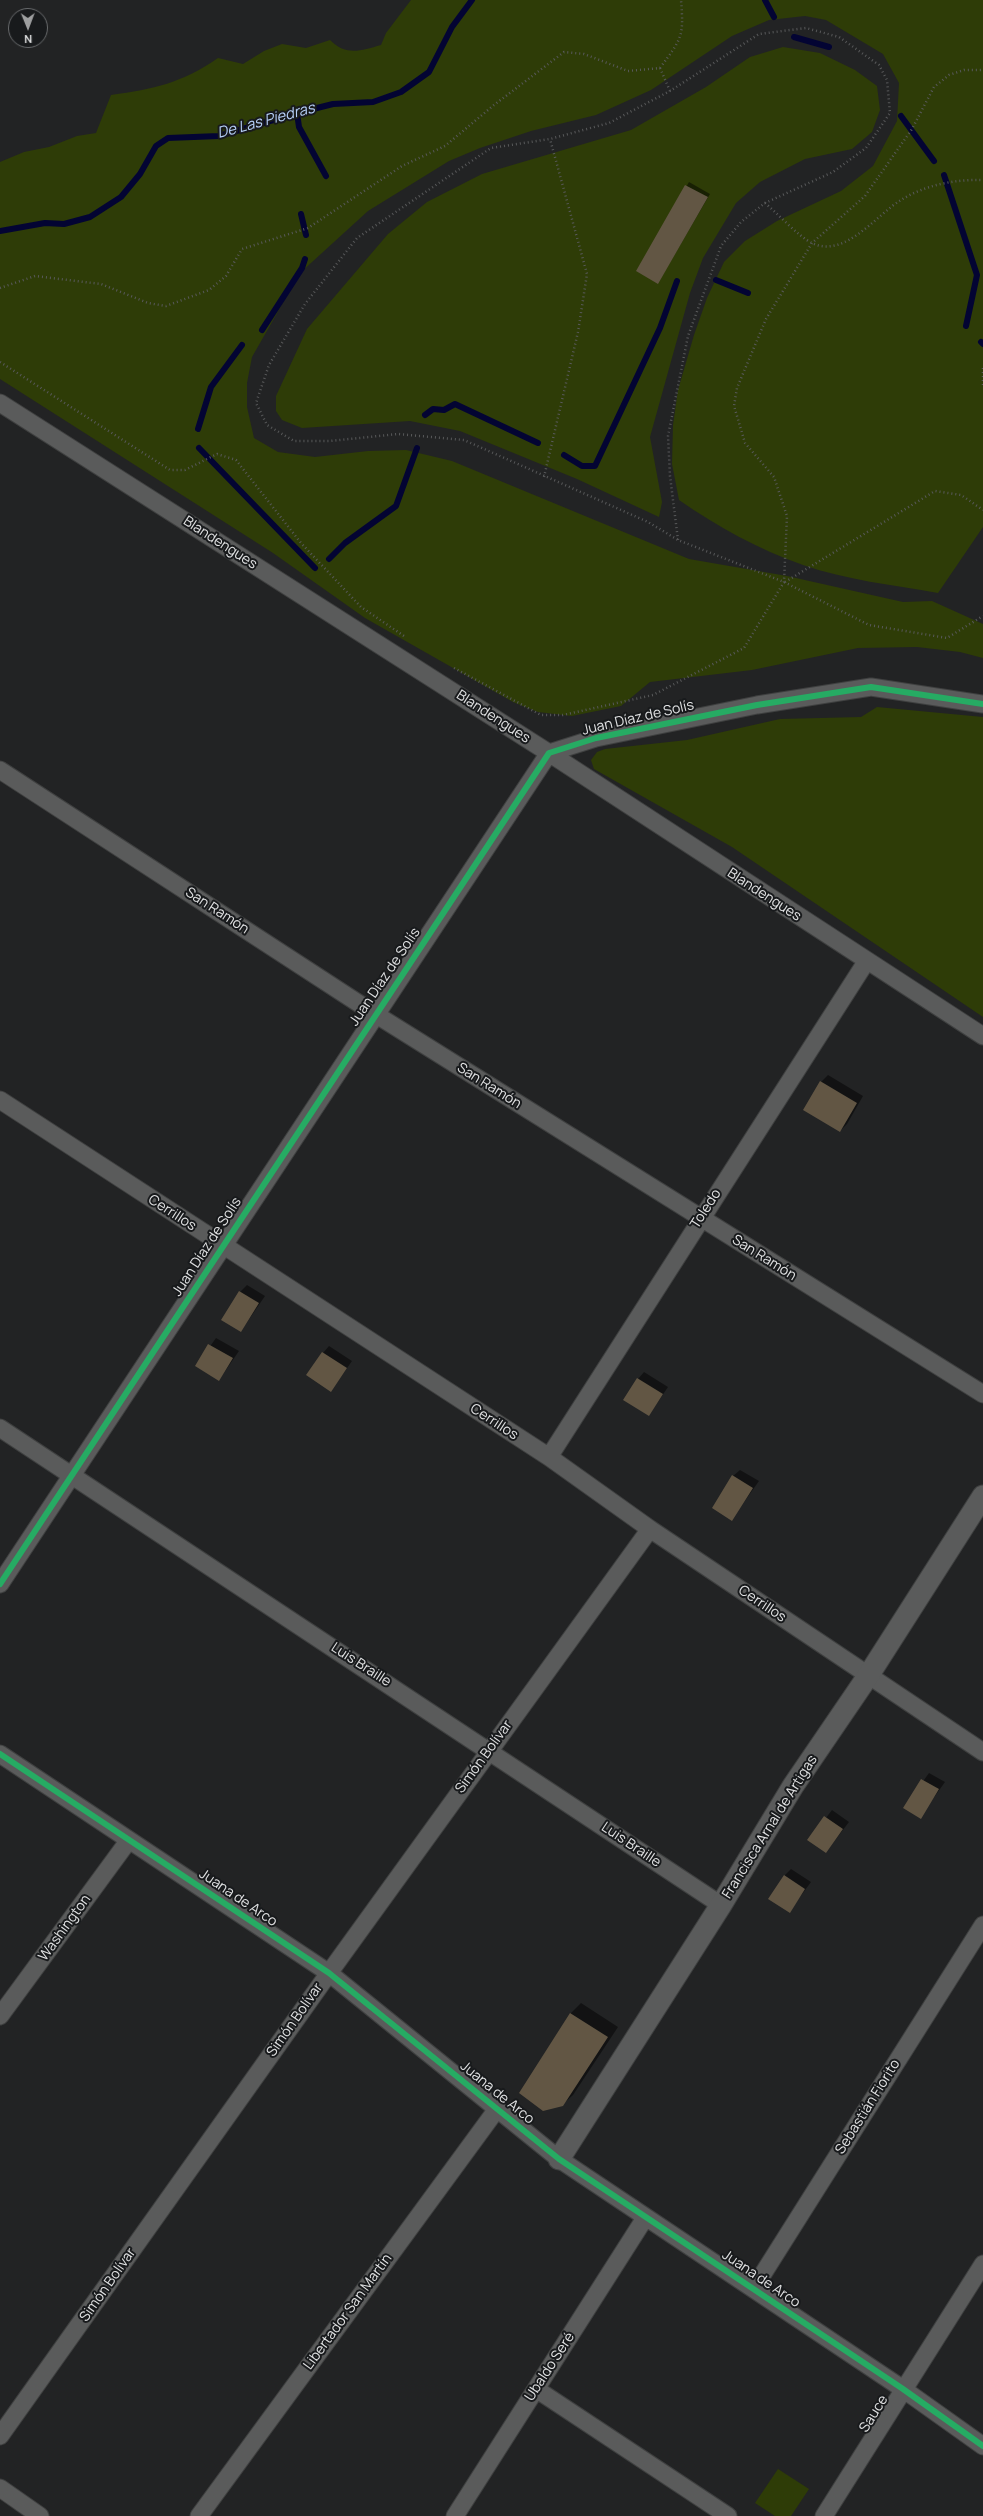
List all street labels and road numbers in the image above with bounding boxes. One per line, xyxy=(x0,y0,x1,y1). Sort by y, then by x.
street label: Blandengues xyxy=(180,513,260,573)
street label: Blandengues xyxy=(453,687,533,747)
street label: Juan Díaz de Solís xyxy=(580,697,696,739)
street label: Blandengues xyxy=(724,865,804,925)
street label: San Ramón xyxy=(182,884,252,938)
street label: Juan Díaz de Solís xyxy=(346,925,424,1029)
street label: San Ramón xyxy=(454,1060,524,1112)
street label: Toledo xyxy=(687,1186,725,1232)
street label: Cerrillos xyxy=(145,1191,199,1235)
street label: Juan Díaz de Solís xyxy=(169,1194,245,1300)
street label: San Ramón xyxy=(729,1232,799,1284)
street label: Cerrillos xyxy=(467,1400,521,1444)
street label: Cerrillos xyxy=(735,1582,789,1626)
street label: Luis Braille xyxy=(328,1639,394,1691)
street label: Simón Bolívar xyxy=(452,1717,516,1797)
street label: Francisca Arnal de Artigas xyxy=(719,1752,821,1902)
street label: Luis Braille xyxy=(598,1819,664,1871)
street label: Juana de Arco xyxy=(196,1866,280,1930)
street label: Washington xyxy=(35,1892,95,1964)
street label: Simón Bolívar xyxy=(263,1980,327,2060)
street label: Sebastián Fiorito xyxy=(832,2057,904,2157)
street label: Juana de Arco xyxy=(457,2058,537,2128)
street label: Simón Bolívar xyxy=(76,2245,140,2325)
street label: Juana de Arco xyxy=(719,2247,803,2311)
street label: Libertador San Martín xyxy=(300,2251,396,2373)
street label: Ubaldo Seré xyxy=(522,2329,578,2405)
street label: Sauce xyxy=(856,2392,892,2436)

